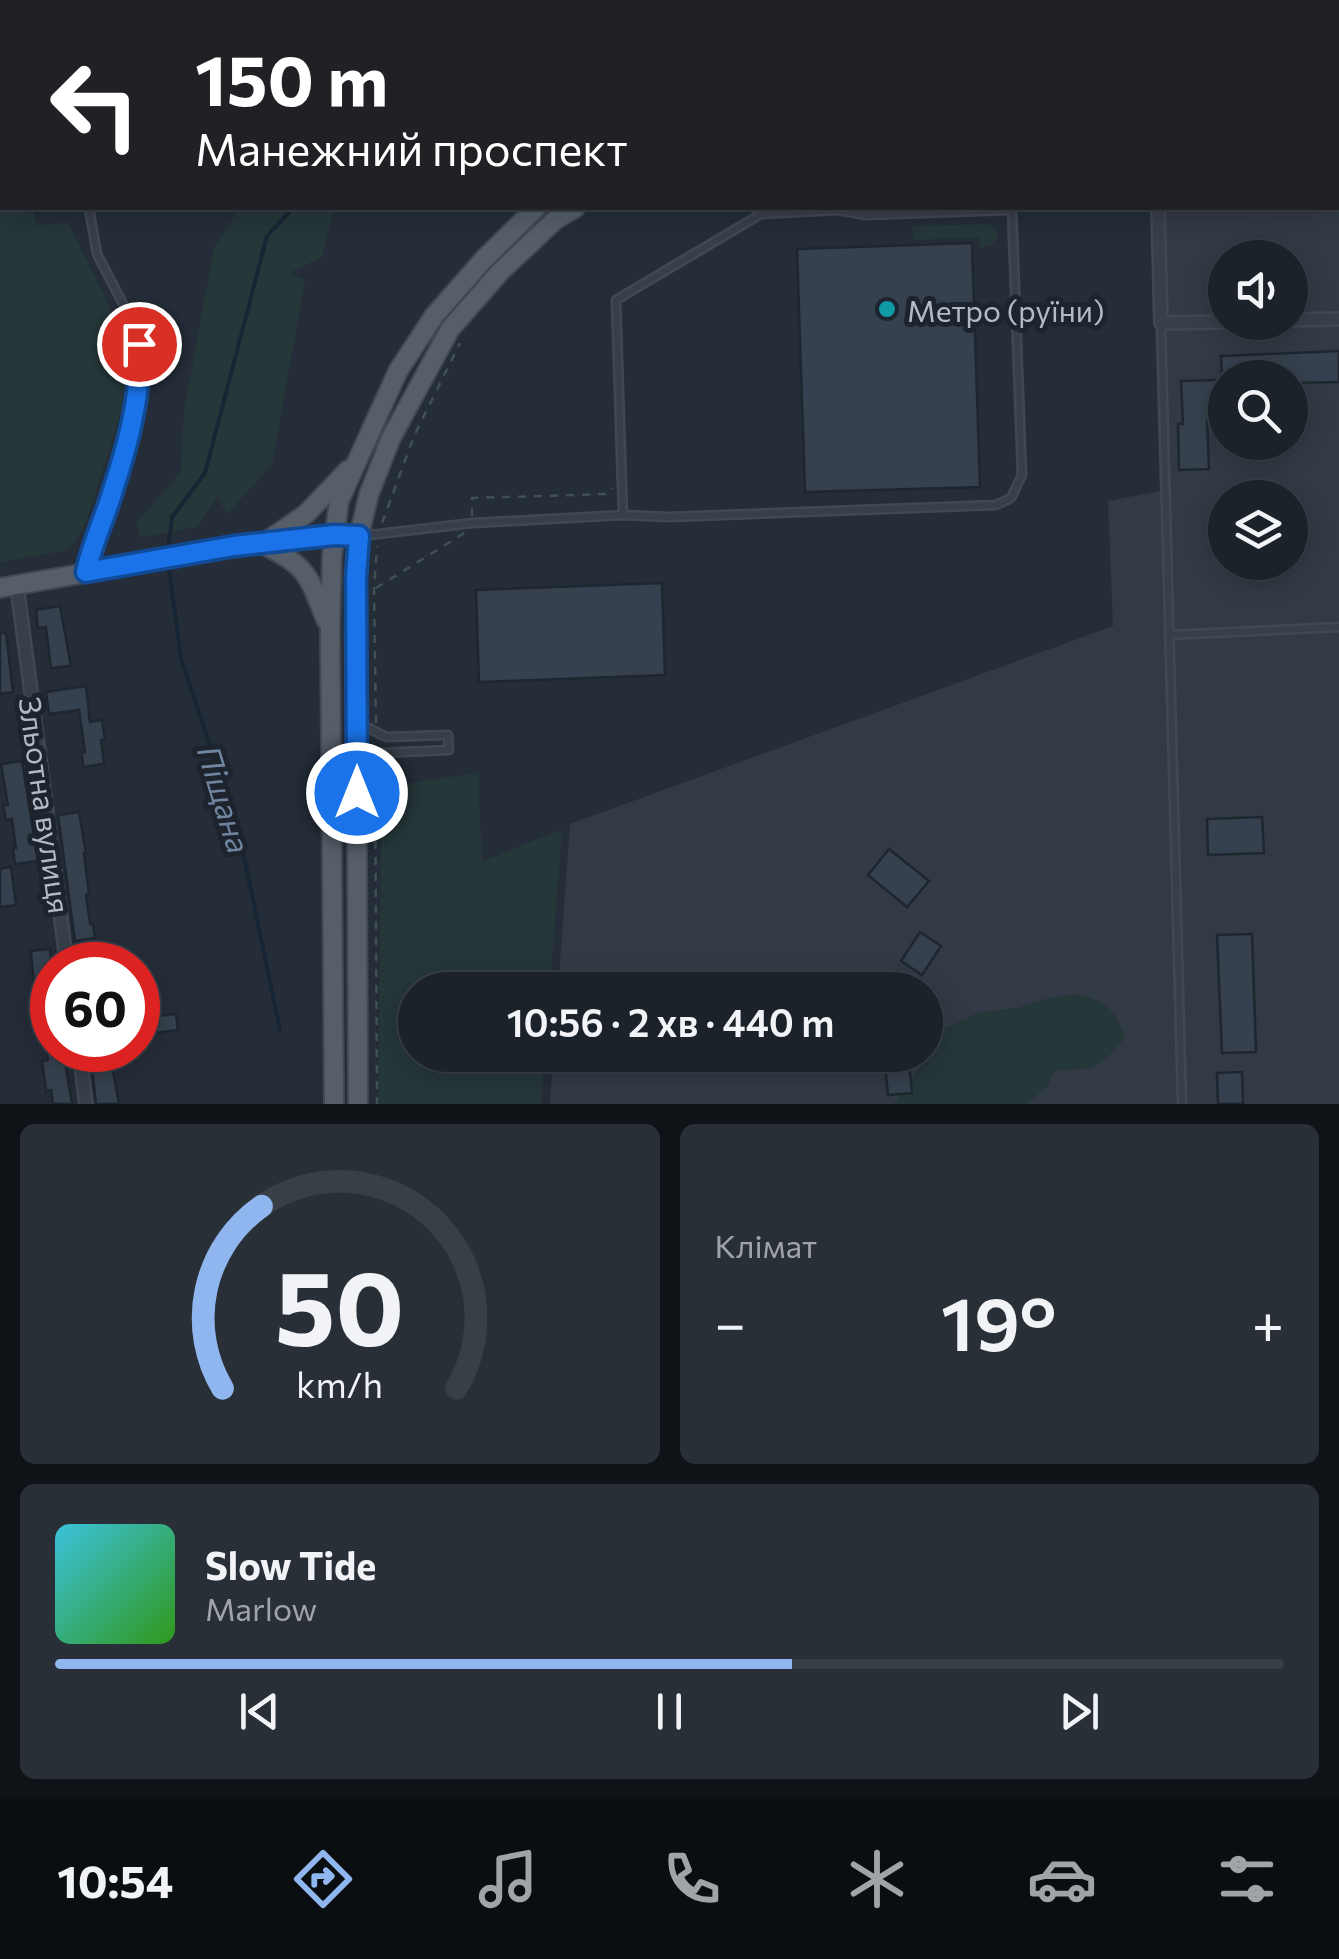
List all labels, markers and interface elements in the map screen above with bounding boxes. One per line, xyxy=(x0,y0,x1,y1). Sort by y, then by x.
text: 150 m xyxy=(195,35,388,120)
icon: left xyxy=(30,40,160,170)
text: Манежний проспект xyxy=(195,120,628,175)
map controls xyxy=(1208,240,1308,580)
button: sound xyxy=(1208,240,1308,340)
place label: Метро (руїни) xyxy=(907,291,1105,328)
marker: Метро (руїни) xyxy=(876,298,898,320)
pin xyxy=(97,302,182,387)
icon: arrive xyxy=(112,317,167,372)
button: search xyxy=(1208,360,1308,460)
button: layers xyxy=(1208,480,1308,580)
street label: Зльотна вулиця xyxy=(12,694,80,916)
water label: Піщана xyxy=(190,740,260,858)
position arrow xyxy=(305,741,409,845)
speed limit sign: 60 xyxy=(30,942,160,1072)
text: 10:56 · 2 хв · 440 m xyxy=(507,998,834,1045)
text: Клімат xyxy=(715,1225,817,1265)
text: 50 xyxy=(275,1240,405,1367)
text: 19° xyxy=(941,1275,1057,1366)
text: − xyxy=(715,1288,746,1355)
text: + xyxy=(1252,1288,1284,1355)
text: km/h xyxy=(296,1362,383,1405)
text: Slow Tide xyxy=(205,1541,376,1588)
text: Marlow xyxy=(205,1588,317,1628)
icon: previous xyxy=(232,1684,287,1739)
icon: pause xyxy=(642,1684,697,1739)
icon: next xyxy=(1052,1684,1107,1739)
icon: directions xyxy=(288,1844,358,1914)
icon: music xyxy=(473,1844,543,1914)
icon: phone xyxy=(657,1844,727,1914)
icon: climate xyxy=(842,1844,912,1914)
icon: car xyxy=(1027,1844,1097,1914)
icon: filters xyxy=(1212,1844,1282,1914)
text: 10:54 xyxy=(57,1852,173,1907)

